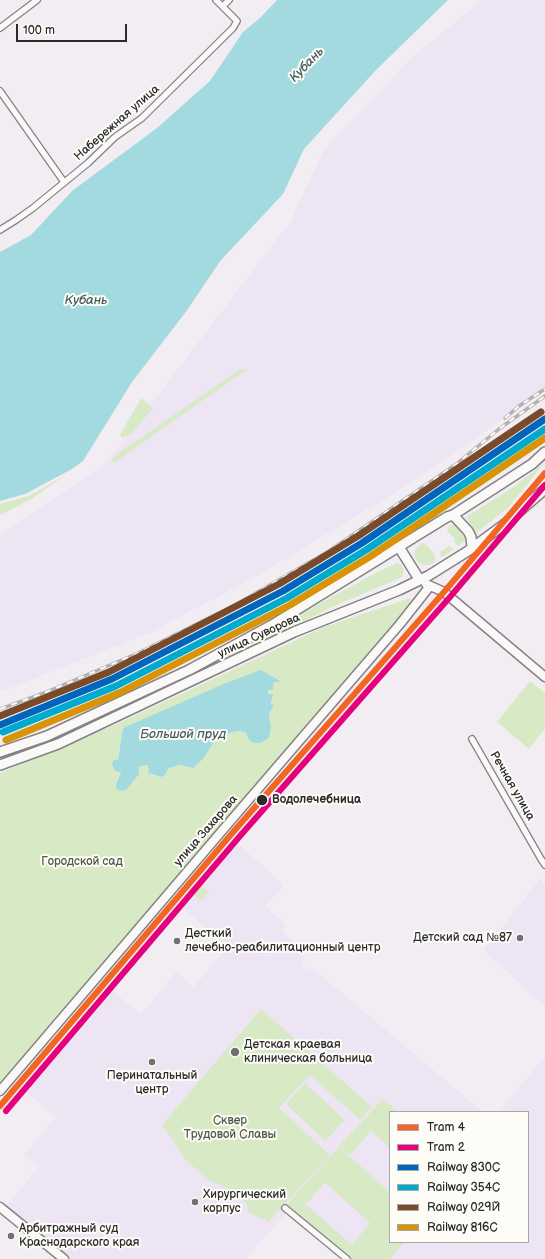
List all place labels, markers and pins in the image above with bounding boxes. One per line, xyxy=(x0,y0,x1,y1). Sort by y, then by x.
marker: Водолечебница xyxy=(255,793,269,807)
place label: Водолечебница xyxy=(272,793,361,807)
place label: Десткий лечебно-реабилитационный центр xyxy=(185,927,380,955)
place label: Детский сад №87 xyxy=(413,931,512,945)
marker: Детский сад №87 xyxy=(515,933,525,943)
marker: Десткий лечебно-реабилитационный центр xyxy=(172,936,182,946)
place label: Детская краевая клиническая больница xyxy=(244,1038,372,1066)
marker: Детская краевая клиническая больница xyxy=(229,1046,241,1058)
marker: Перинатальный центр xyxy=(147,1057,157,1067)
place label: Перинатальный центр xyxy=(107,1069,197,1097)
place label: Хирургический корпус xyxy=(203,1188,286,1216)
marker: Хирургический корпус xyxy=(190,1197,200,1207)
place label: Арбитражный суд Краснодарского края xyxy=(19,1222,140,1250)
marker: Арбитражный суд Краснодарского края xyxy=(6,1231,16,1241)

